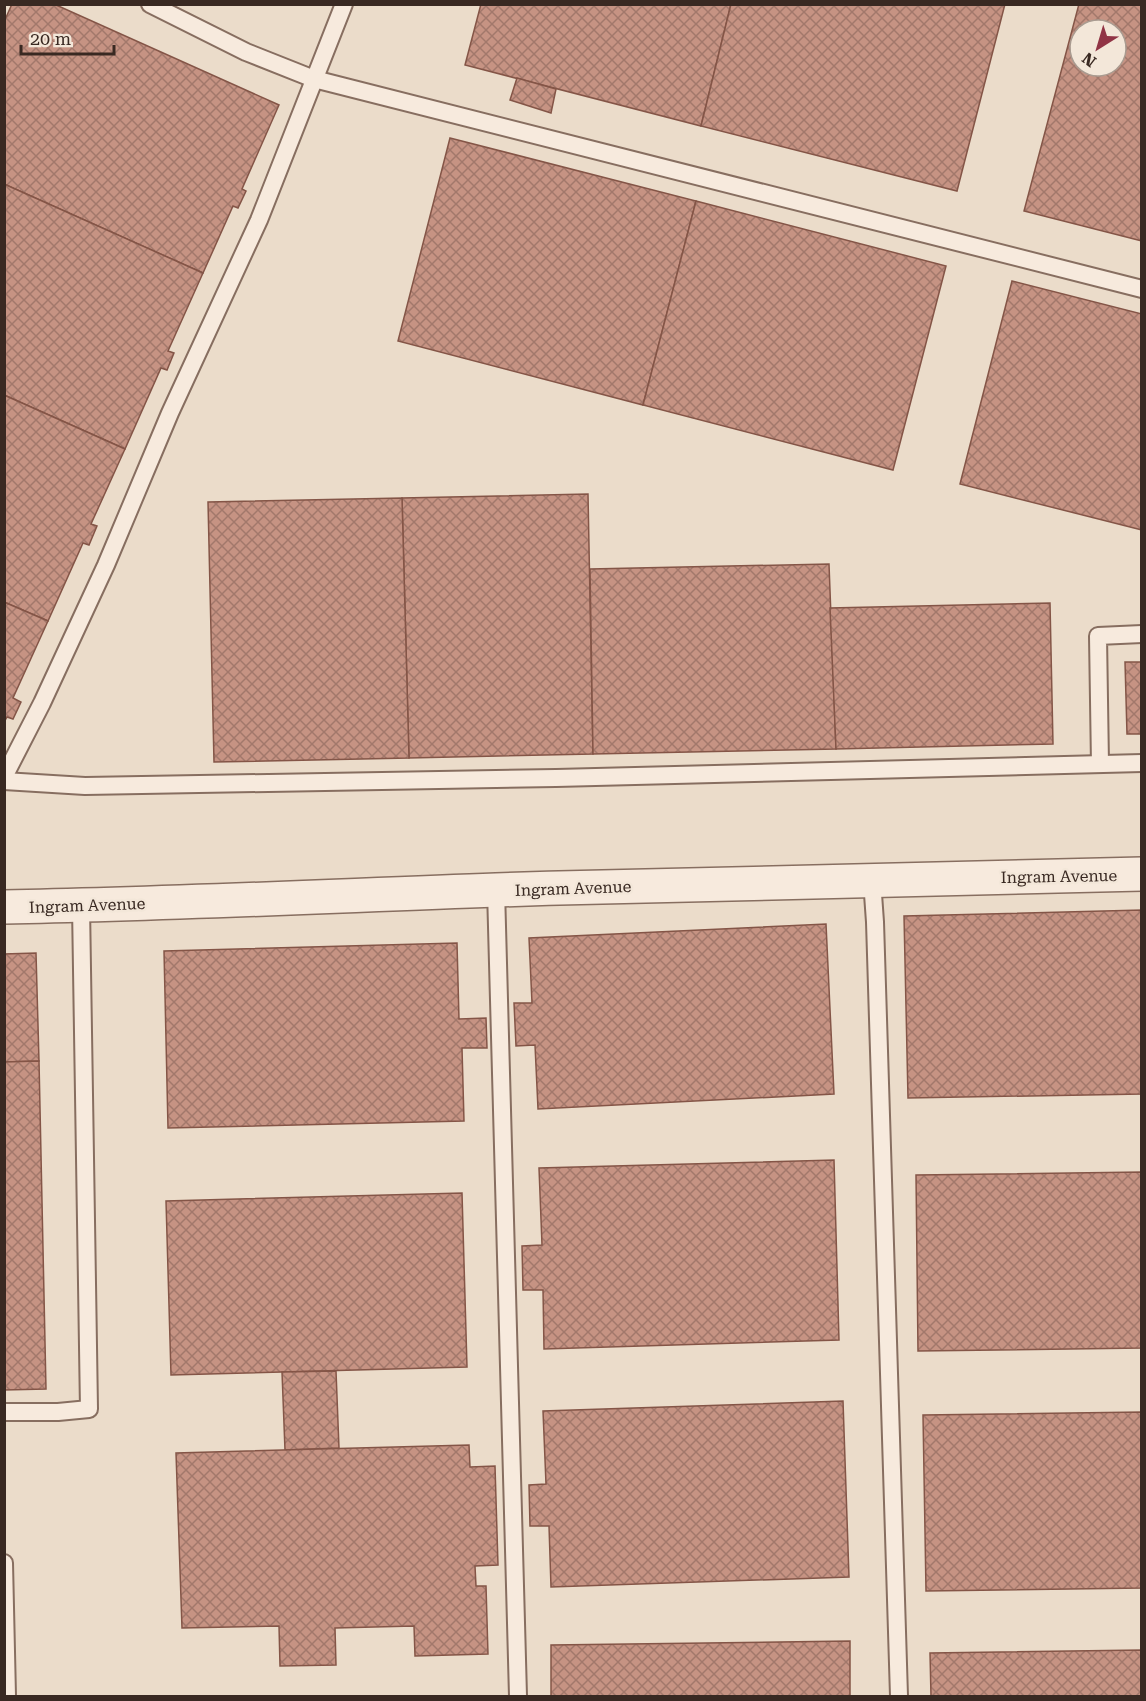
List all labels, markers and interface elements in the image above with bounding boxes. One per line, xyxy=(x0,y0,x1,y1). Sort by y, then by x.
scale bar xyxy=(21,18,114,56)
north arrow xyxy=(1068,18,1128,78)
text: 20 m xyxy=(30,28,71,49)
text: N xyxy=(1079,48,1100,71)
street label: Ingram Avenue xyxy=(1001,866,1118,887)
street label: Ingram Avenue xyxy=(514,877,632,900)
street label: Ingram Avenue xyxy=(28,894,146,917)

